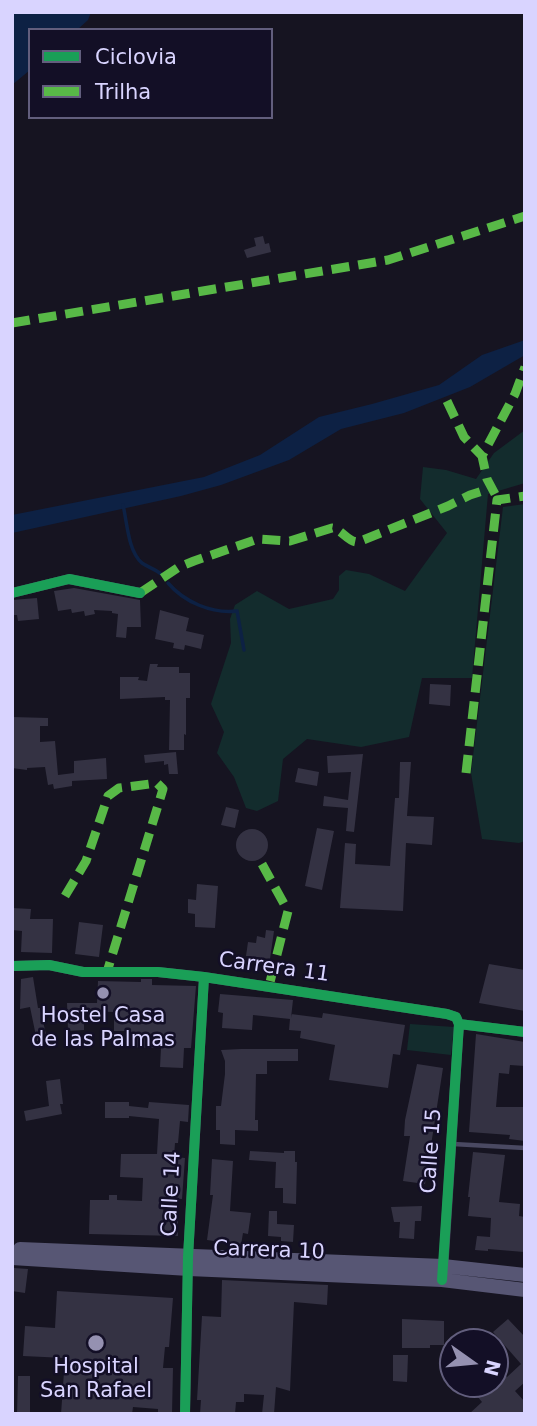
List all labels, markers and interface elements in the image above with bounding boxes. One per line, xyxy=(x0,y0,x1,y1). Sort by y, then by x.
legend xyxy=(28,28,273,119)
text: Ciclovia xyxy=(95,45,177,69)
text: Trilha xyxy=(95,80,151,104)
street label: Carrera 11 xyxy=(217,948,331,988)
marker: Hostel Casa de las Palmas xyxy=(95,985,111,1001)
place label: Hostel Casa de las Palmas xyxy=(31,1004,175,1054)
street label: Calle 15 xyxy=(416,1107,448,1195)
street label: Calle 14 xyxy=(157,1151,187,1237)
street label: Carrera 10 xyxy=(213,1236,325,1266)
north arrow xyxy=(439,1328,509,1398)
marker: Hospital San Rafael xyxy=(86,1333,106,1353)
place label: Hospital San Rafael xyxy=(40,1355,152,1405)
text: N xyxy=(480,1357,505,1378)

